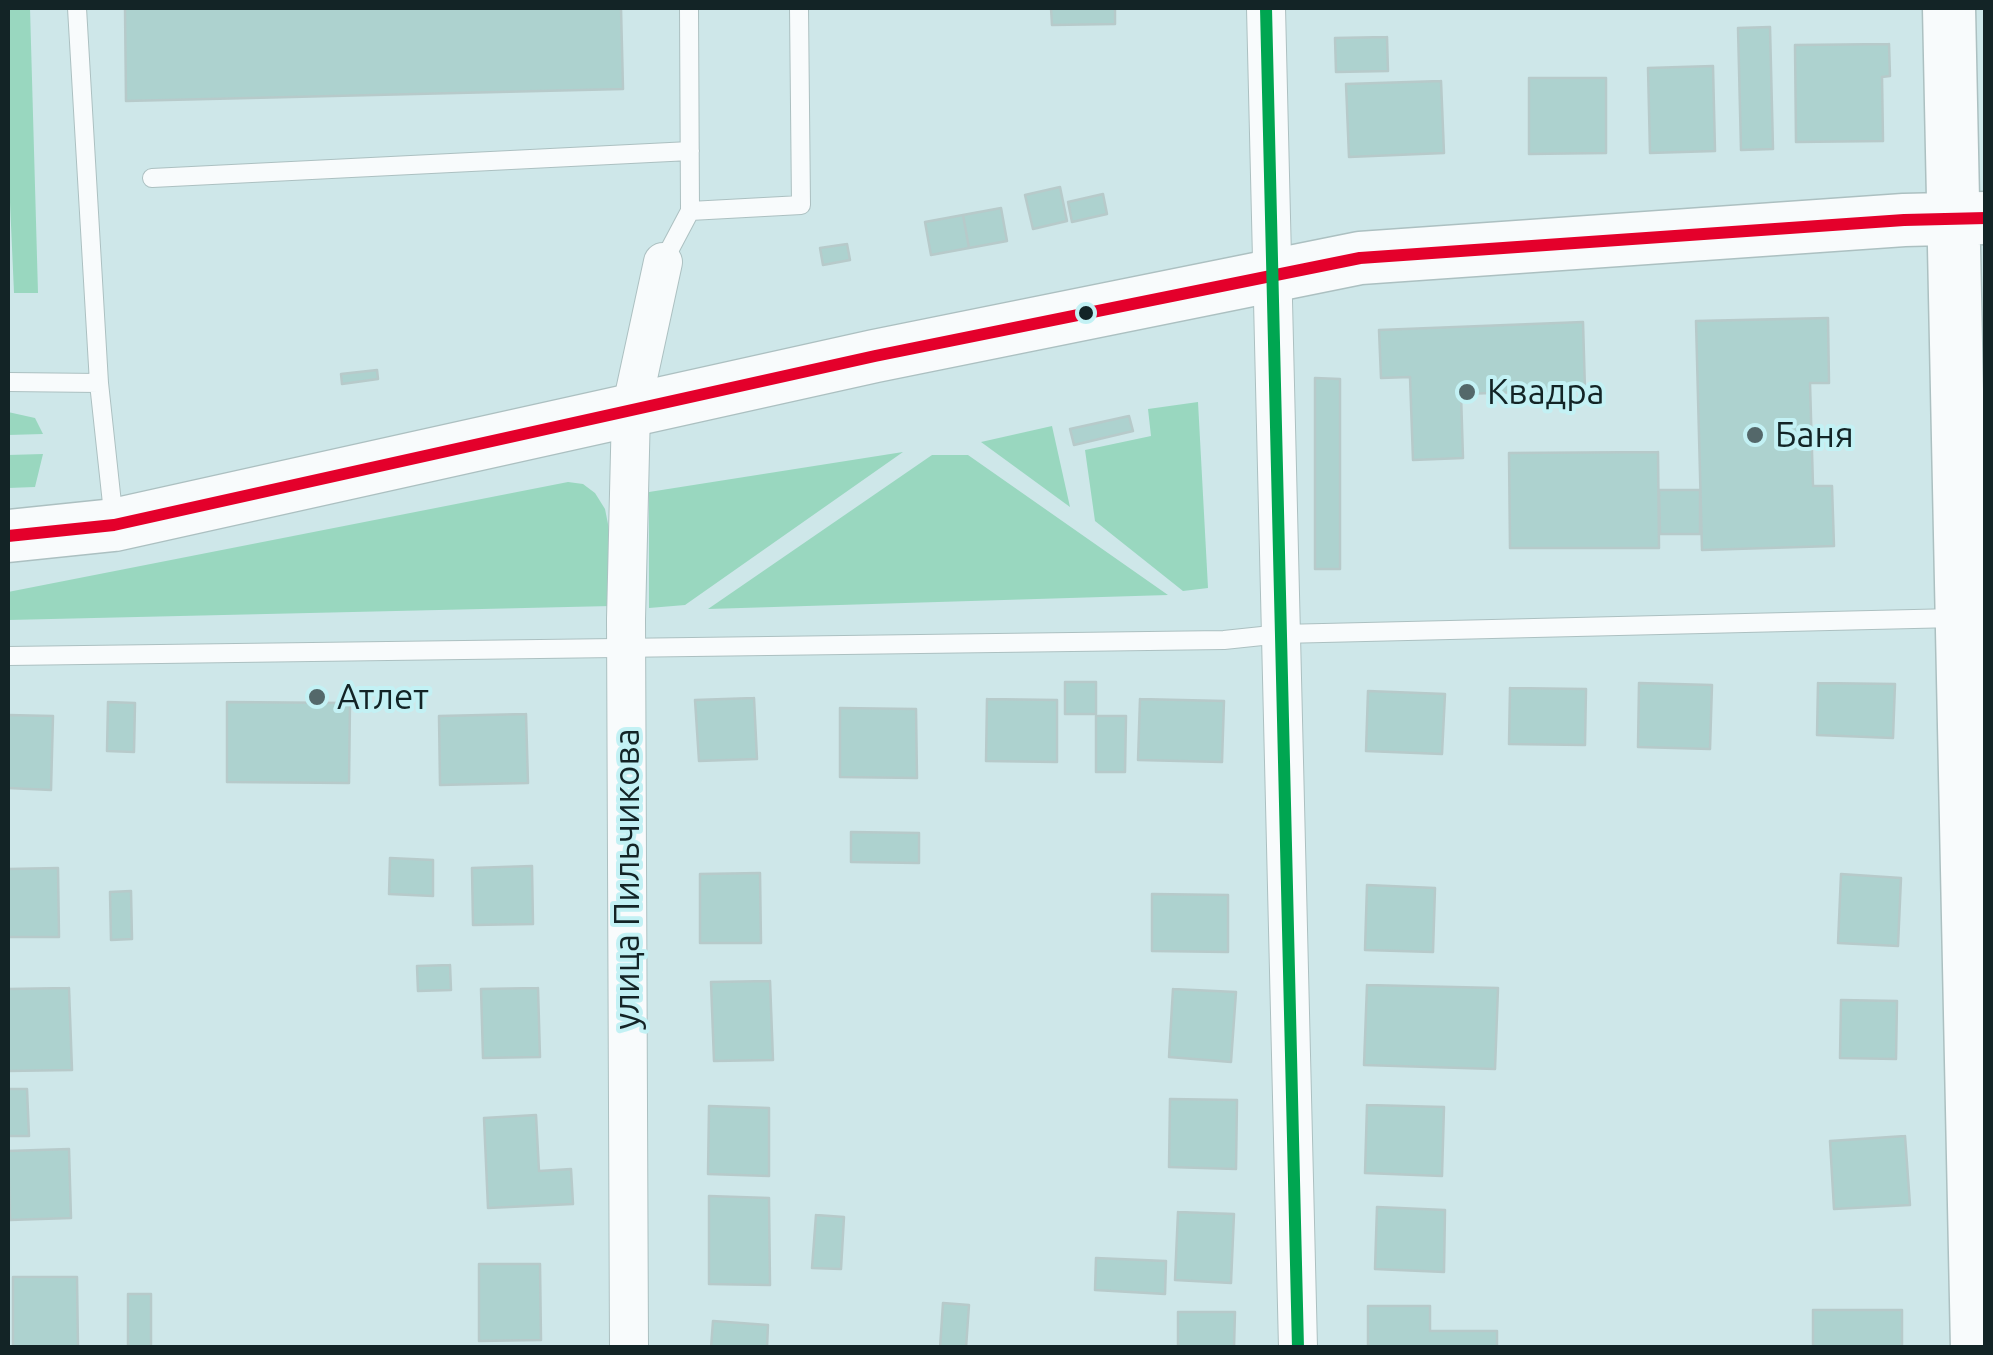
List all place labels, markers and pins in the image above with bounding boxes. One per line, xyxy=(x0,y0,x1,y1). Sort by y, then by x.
unlabelled marker xyxy=(1076,303,1096,323)
place label: Квадра xyxy=(1487,371,1605,413)
marker: Квадра xyxy=(1456,381,1478,403)
place label: Баня xyxy=(1775,414,1854,456)
marker: Баня xyxy=(1744,424,1766,446)
place label: Атлет xyxy=(337,676,429,718)
marker: Атлет xyxy=(306,686,328,708)

